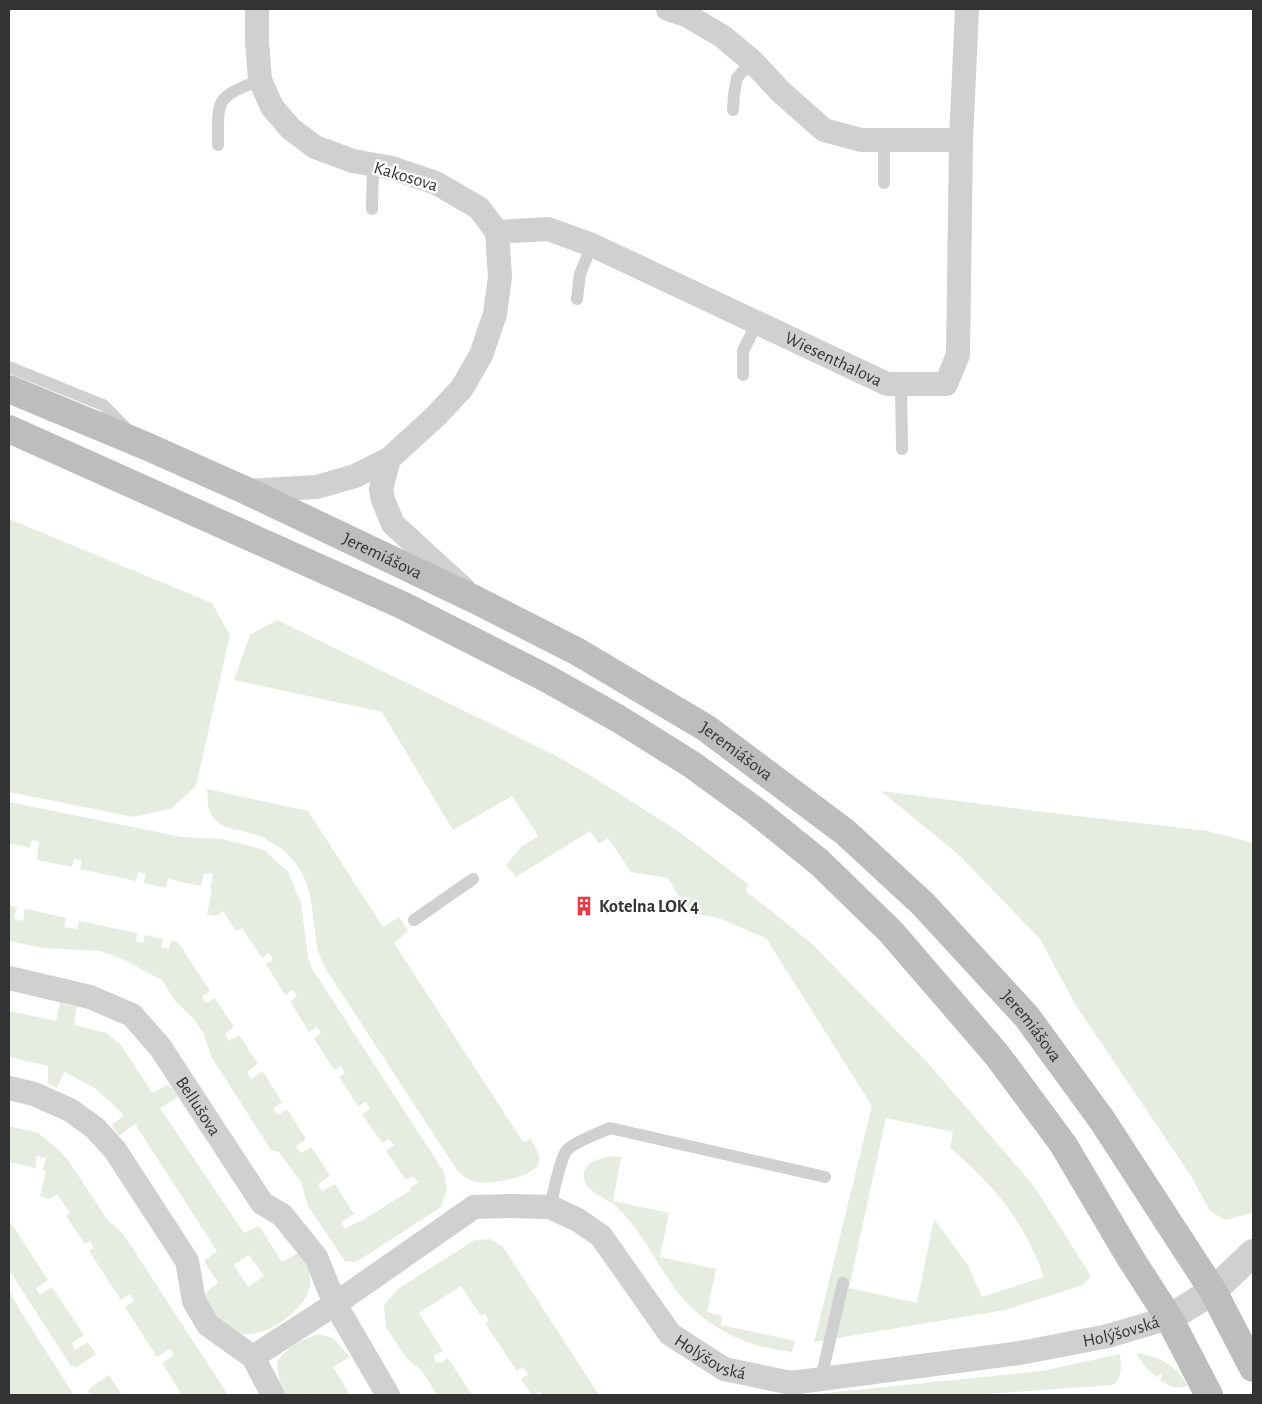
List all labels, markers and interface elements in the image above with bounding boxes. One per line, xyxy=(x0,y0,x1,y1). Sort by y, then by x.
street label: Kakosova xyxy=(372,159,440,195)
street label: Wiesenthalova xyxy=(782,329,885,390)
street label: Jeremiášova xyxy=(340,530,425,583)
street label: Jeremiášova xyxy=(697,719,776,784)
building icon: Kotelna LOK 4 xyxy=(573,895,595,917)
place label: Kotelna LOK 4 xyxy=(599,898,699,916)
street label: Jeremiášova xyxy=(997,987,1064,1065)
street label: Bellušova xyxy=(172,1074,224,1140)
street label: Holýšovská xyxy=(1081,1313,1162,1351)
street label: Holýšovská xyxy=(671,1332,747,1383)

